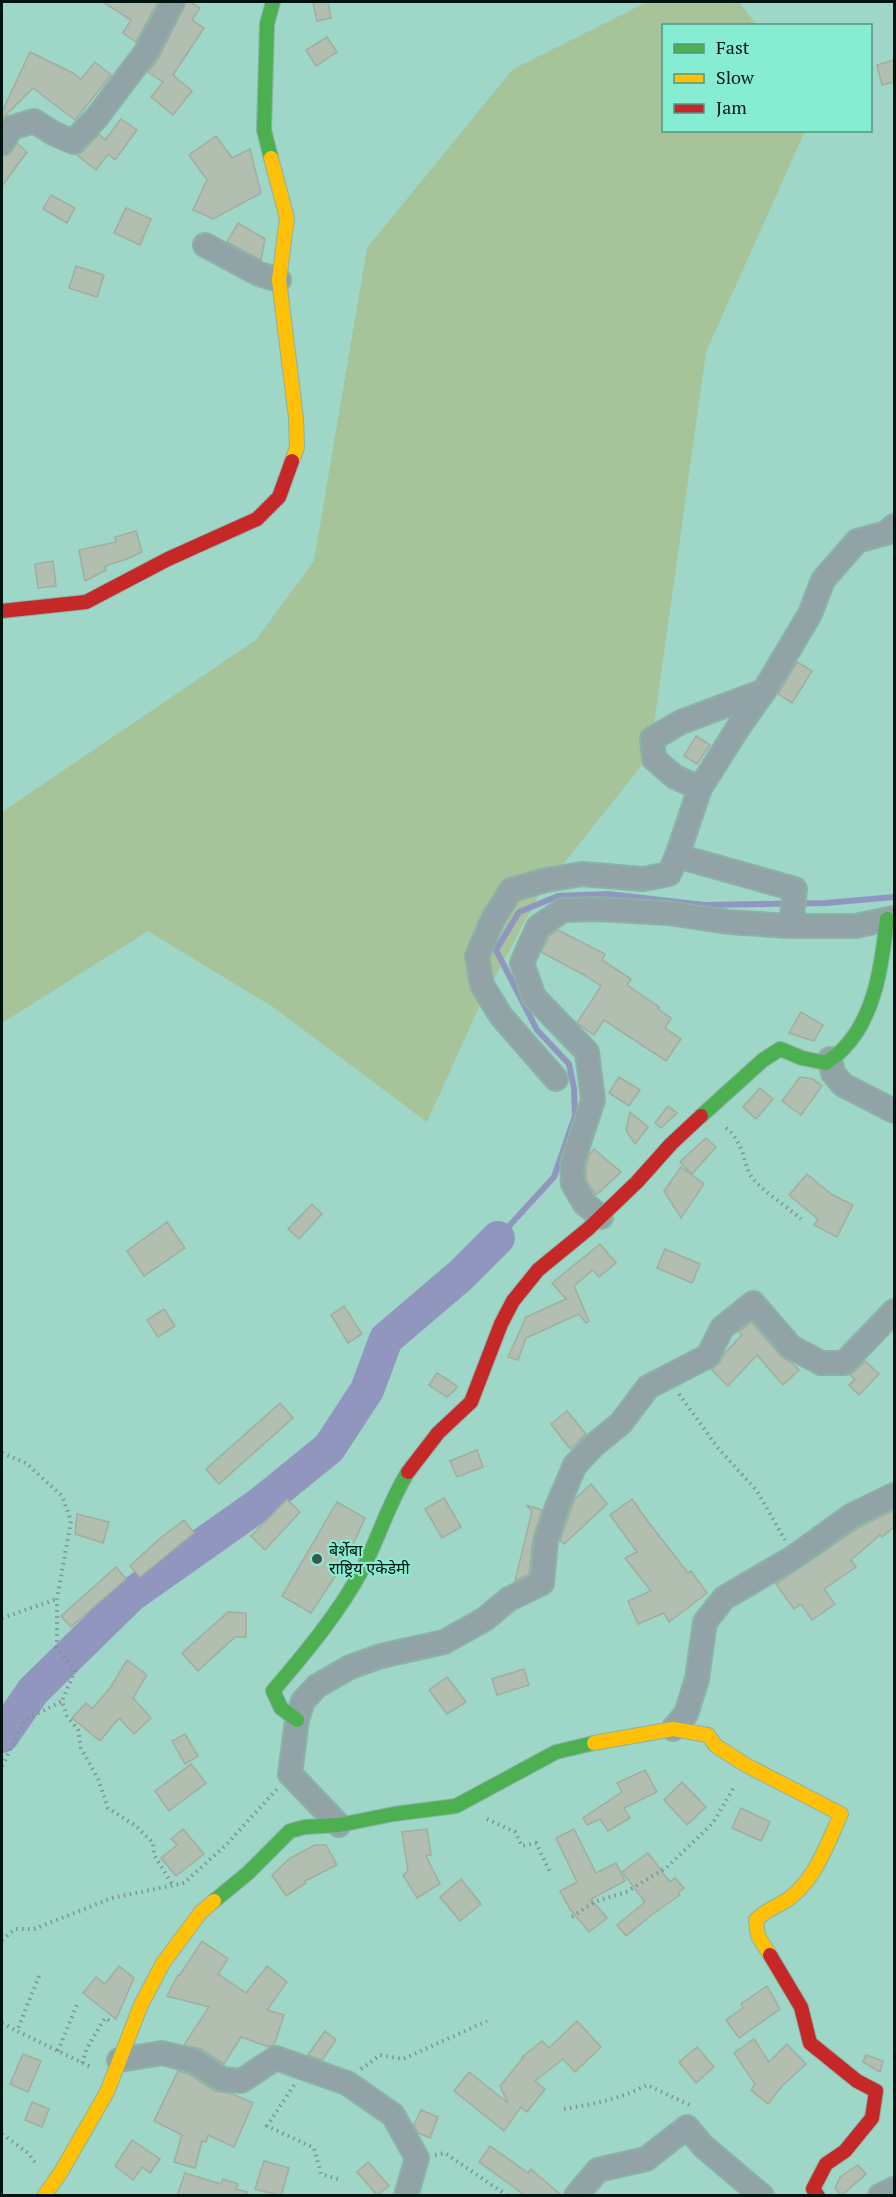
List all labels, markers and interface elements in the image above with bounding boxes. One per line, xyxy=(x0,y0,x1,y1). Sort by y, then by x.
legend xyxy=(662,24,872,132)
text: Fast xyxy=(716,35,750,59)
text: Slow xyxy=(716,65,755,89)
text: Jam xyxy=(716,95,747,119)
place label: बेर्शेबा राष्ट्रिय एकेडेमी xyxy=(329,1539,411,1579)
marker: बेर्शेबा राष्ट्रिय एकेडेमी xyxy=(310,1552,324,1566)

